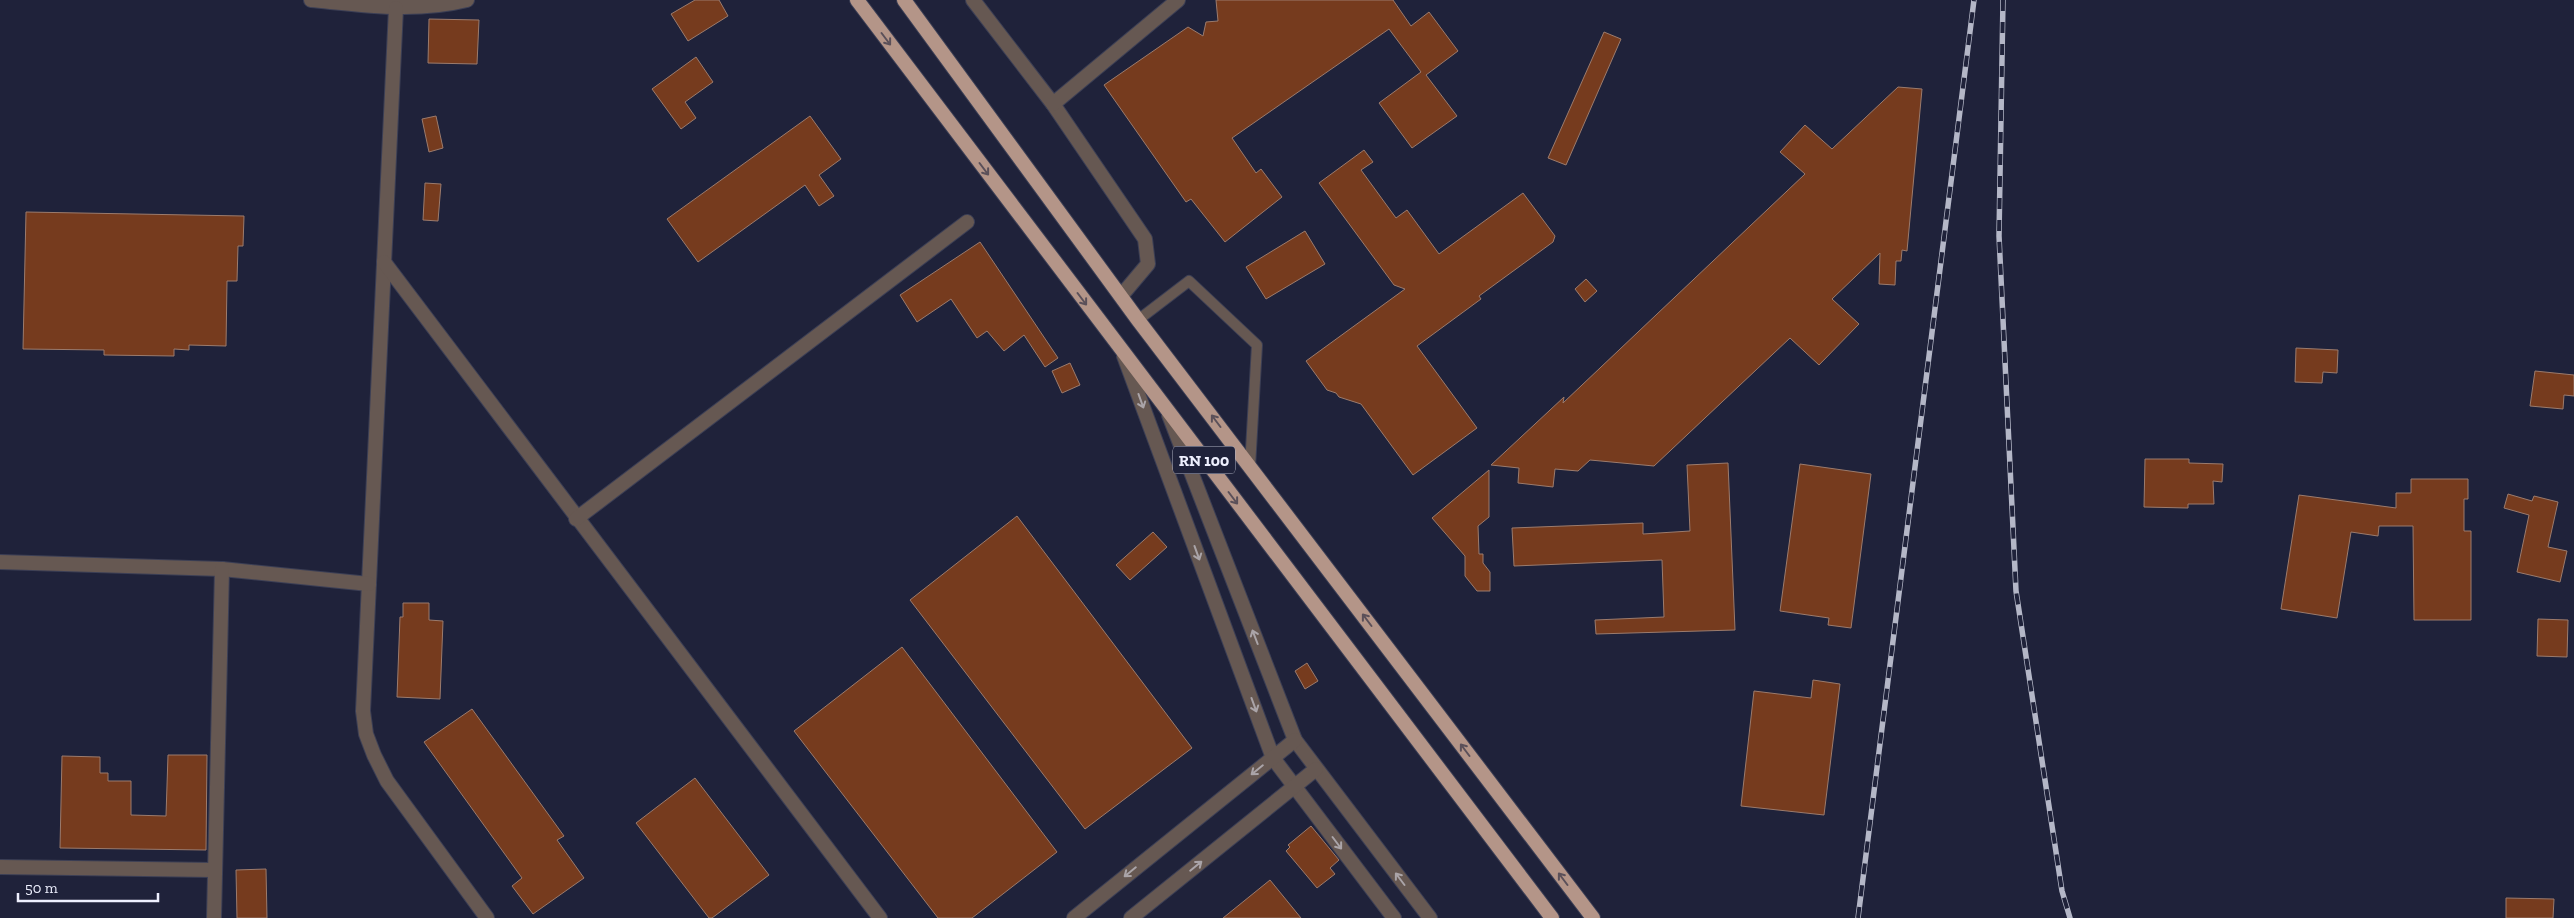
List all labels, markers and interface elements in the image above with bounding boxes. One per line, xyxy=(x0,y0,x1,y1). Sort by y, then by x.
one-way arrow xyxy=(881,32,892,45)
one-way arrow xyxy=(979,162,989,176)
one-way arrow xyxy=(1076,292,1087,305)
one-way arrow xyxy=(1137,392,1146,408)
one-way arrow xyxy=(1210,415,1221,428)
road number: RN 100 xyxy=(1173,446,1235,474)
one-way arrow xyxy=(1228,491,1238,505)
one-way arrow xyxy=(1193,545,1202,560)
one-way arrow xyxy=(1361,614,1372,627)
one-way arrow xyxy=(1250,630,1259,645)
one-way arrow xyxy=(1250,697,1259,713)
one-way arrow xyxy=(1460,743,1470,757)
one-way arrow xyxy=(1251,765,1264,776)
one-way arrow xyxy=(1332,836,1342,850)
one-way arrow xyxy=(1189,860,1202,871)
one-way arrow xyxy=(1124,867,1137,878)
scale bar xyxy=(18,870,158,902)
one-way arrow xyxy=(1395,873,1406,886)
one-way arrow xyxy=(1558,873,1569,886)
text: 50 m xyxy=(25,879,58,897)

